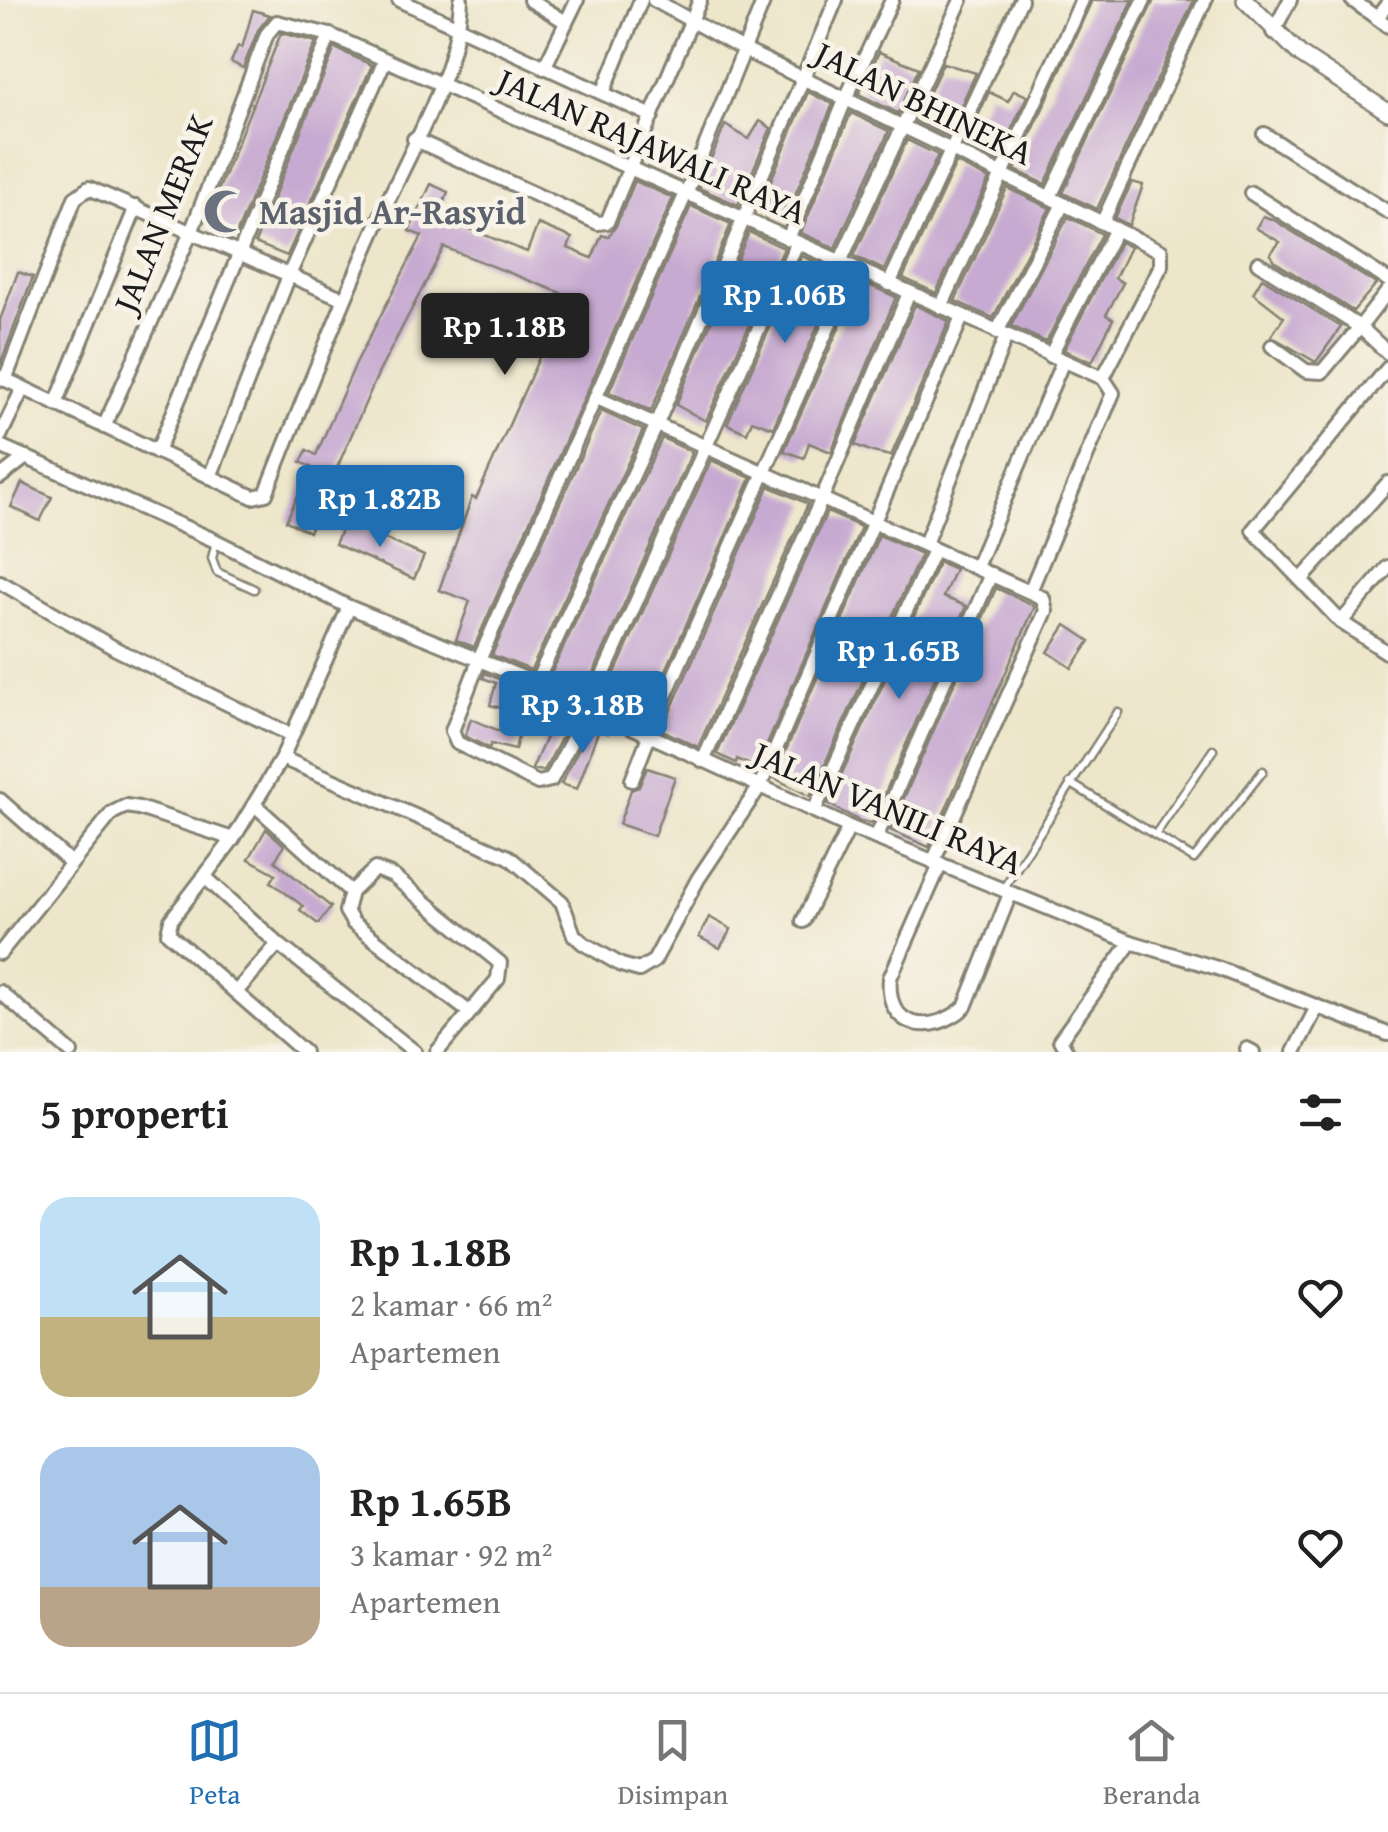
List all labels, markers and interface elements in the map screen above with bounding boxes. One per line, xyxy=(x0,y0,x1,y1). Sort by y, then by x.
street label: JALAN BHINEKA xyxy=(803,26,1042,178)
street label: JALAN RAJAWALI RAYA xyxy=(485,53,815,237)
street label: JALAN MERAK xyxy=(98,106,226,323)
place label: Masjid Ar-Rasyid xyxy=(259,186,527,237)
mosque icon: Masjid Ar-Rasyid xyxy=(202,188,250,236)
pin: Rp 1.06B xyxy=(682,261,888,346)
text: Rp 1.06B xyxy=(723,270,847,317)
pin: Rp 1.18B xyxy=(402,293,608,378)
text: Rp 1.18B xyxy=(443,302,567,349)
pin: Rp 1.82B xyxy=(277,465,483,550)
text: Rp 1.82B xyxy=(318,474,442,521)
pin: Rp 1.65B xyxy=(796,617,1002,702)
text: Rp 1.65B xyxy=(837,626,961,673)
pin: Rp 3.18B xyxy=(480,671,686,756)
text: Rp 3.18B xyxy=(521,680,645,727)
street label: JALAN VANILI RAYA xyxy=(742,726,1031,887)
text: 5 properti xyxy=(40,1082,229,1143)
icon: filters xyxy=(1293,1085,1348,1140)
text: Rp 1.18B xyxy=(350,1220,512,1281)
icon: home xyxy=(120,1237,240,1357)
icon: heart xyxy=(1293,1270,1348,1325)
text: 2 kamar · 66 m² xyxy=(350,1281,552,1328)
text: Apartemen xyxy=(350,1328,500,1375)
text: Rp 1.65B xyxy=(350,1470,512,1531)
icon: home xyxy=(120,1487,240,1607)
icon: heart xyxy=(1293,1520,1348,1575)
text: 3 kamar · 92 m² xyxy=(350,1531,552,1578)
text: Apartemen xyxy=(350,1578,500,1625)
tab: Peta xyxy=(187,1713,242,1814)
tab: Disimpan xyxy=(617,1713,728,1814)
tab: Beranda xyxy=(1103,1713,1201,1814)

